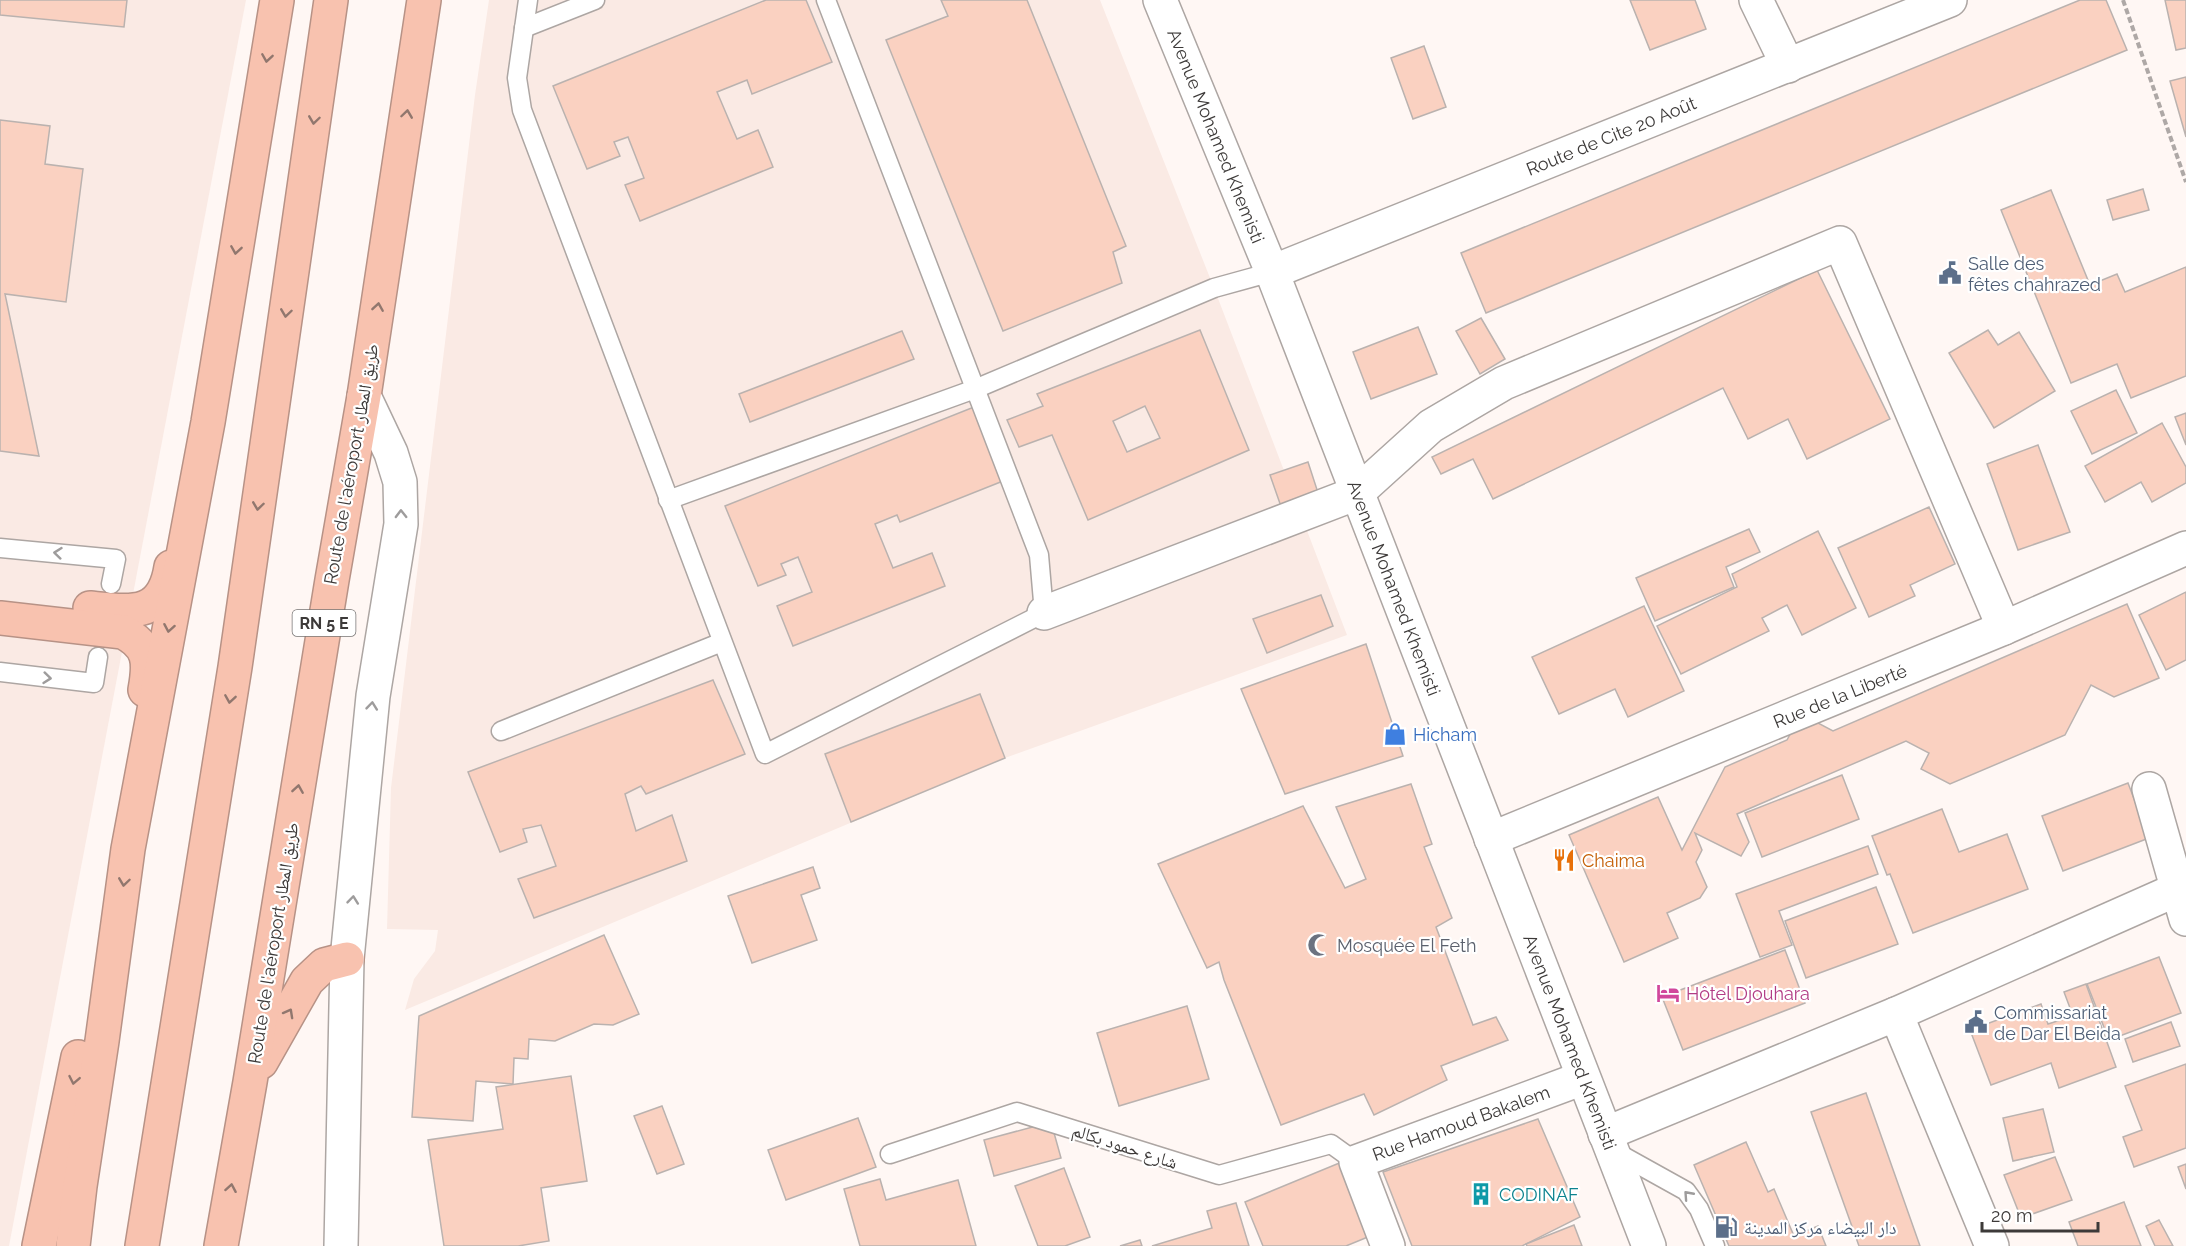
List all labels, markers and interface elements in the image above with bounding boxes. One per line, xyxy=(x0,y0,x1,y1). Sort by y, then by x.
street label: Avenue Mohamed Khemisti xyxy=(1163,26,1269,246)
one-way arrow xyxy=(262,53,274,62)
street label: Route de Cite 20 Août xyxy=(1523,92,1699,180)
one-way arrow xyxy=(400,109,412,118)
one-way arrow xyxy=(308,116,320,125)
one-way arrow xyxy=(230,245,243,255)
place label: Salle des fêtes chahrazed xyxy=(1968,253,2101,295)
public building icon: Salle des fêtes chahrazed xyxy=(1937,260,1963,286)
one-way arrow xyxy=(371,302,383,311)
one-way arrow xyxy=(280,309,292,318)
street label: Route de l'aéroport طريق المطار xyxy=(319,342,384,586)
street label: Avenue Mohamed Khemisti xyxy=(1343,477,1445,699)
one-way arrow xyxy=(253,502,265,511)
one-way arrow xyxy=(395,509,407,518)
one-way arrow xyxy=(54,548,63,560)
road number: RN 5 E xyxy=(292,610,356,636)
one-way arrow xyxy=(163,623,175,633)
street label: Rue de la Liberté xyxy=(1770,660,1910,732)
one-way arrow xyxy=(42,671,52,683)
one-way arrow xyxy=(225,695,237,704)
one-way arrow xyxy=(365,702,378,711)
shop icon: Hicham xyxy=(1382,721,1408,747)
place label: Hicham xyxy=(1413,724,1477,745)
one-way arrow xyxy=(291,784,303,794)
street label: Route de l'aéroport طريق المطار xyxy=(244,821,303,1065)
restaurant icon: Chaima xyxy=(1551,847,1577,873)
place label: Chaima xyxy=(1582,850,1645,871)
one-way arrow xyxy=(118,878,130,887)
one-way arrow xyxy=(346,896,358,905)
street label: Avenue Mohamed Khemisti xyxy=(1519,931,1621,1153)
mosque icon: Mosquée El Feth xyxy=(1306,932,1332,958)
place label: Mosquée El Feth xyxy=(1337,935,1476,956)
hotel icon: Hôtel Djouhara xyxy=(1655,980,1681,1006)
place label: Hôtel Djouhara xyxy=(1686,983,1810,1004)
place label: Commissariat de Dar El Beida xyxy=(1994,1002,2121,1044)
one-way arrow xyxy=(282,1009,293,1019)
public building icon: Commissariat de Dar El Beida xyxy=(1963,1009,1989,1035)
one-way arrow xyxy=(68,1075,81,1085)
street label: Rue Hamoud Bakalem xyxy=(1369,1081,1553,1165)
street label: شارع حمود بكالم xyxy=(1069,1119,1180,1175)
building icon: CODINAF xyxy=(1468,1181,1494,1207)
one-way arrow xyxy=(224,1184,237,1194)
place label: CODINAF xyxy=(1499,1184,1579,1205)
one-way arrow xyxy=(1684,1192,1695,1202)
scale bar xyxy=(1982,1195,2098,1233)
text: 20 m xyxy=(1991,1205,2033,1226)
fuel station icon: دار البيضاء مركز المدينة xyxy=(1713,1214,1739,1240)
place label: دار البيضاء مركز المدينة xyxy=(1744,1217,1897,1238)

